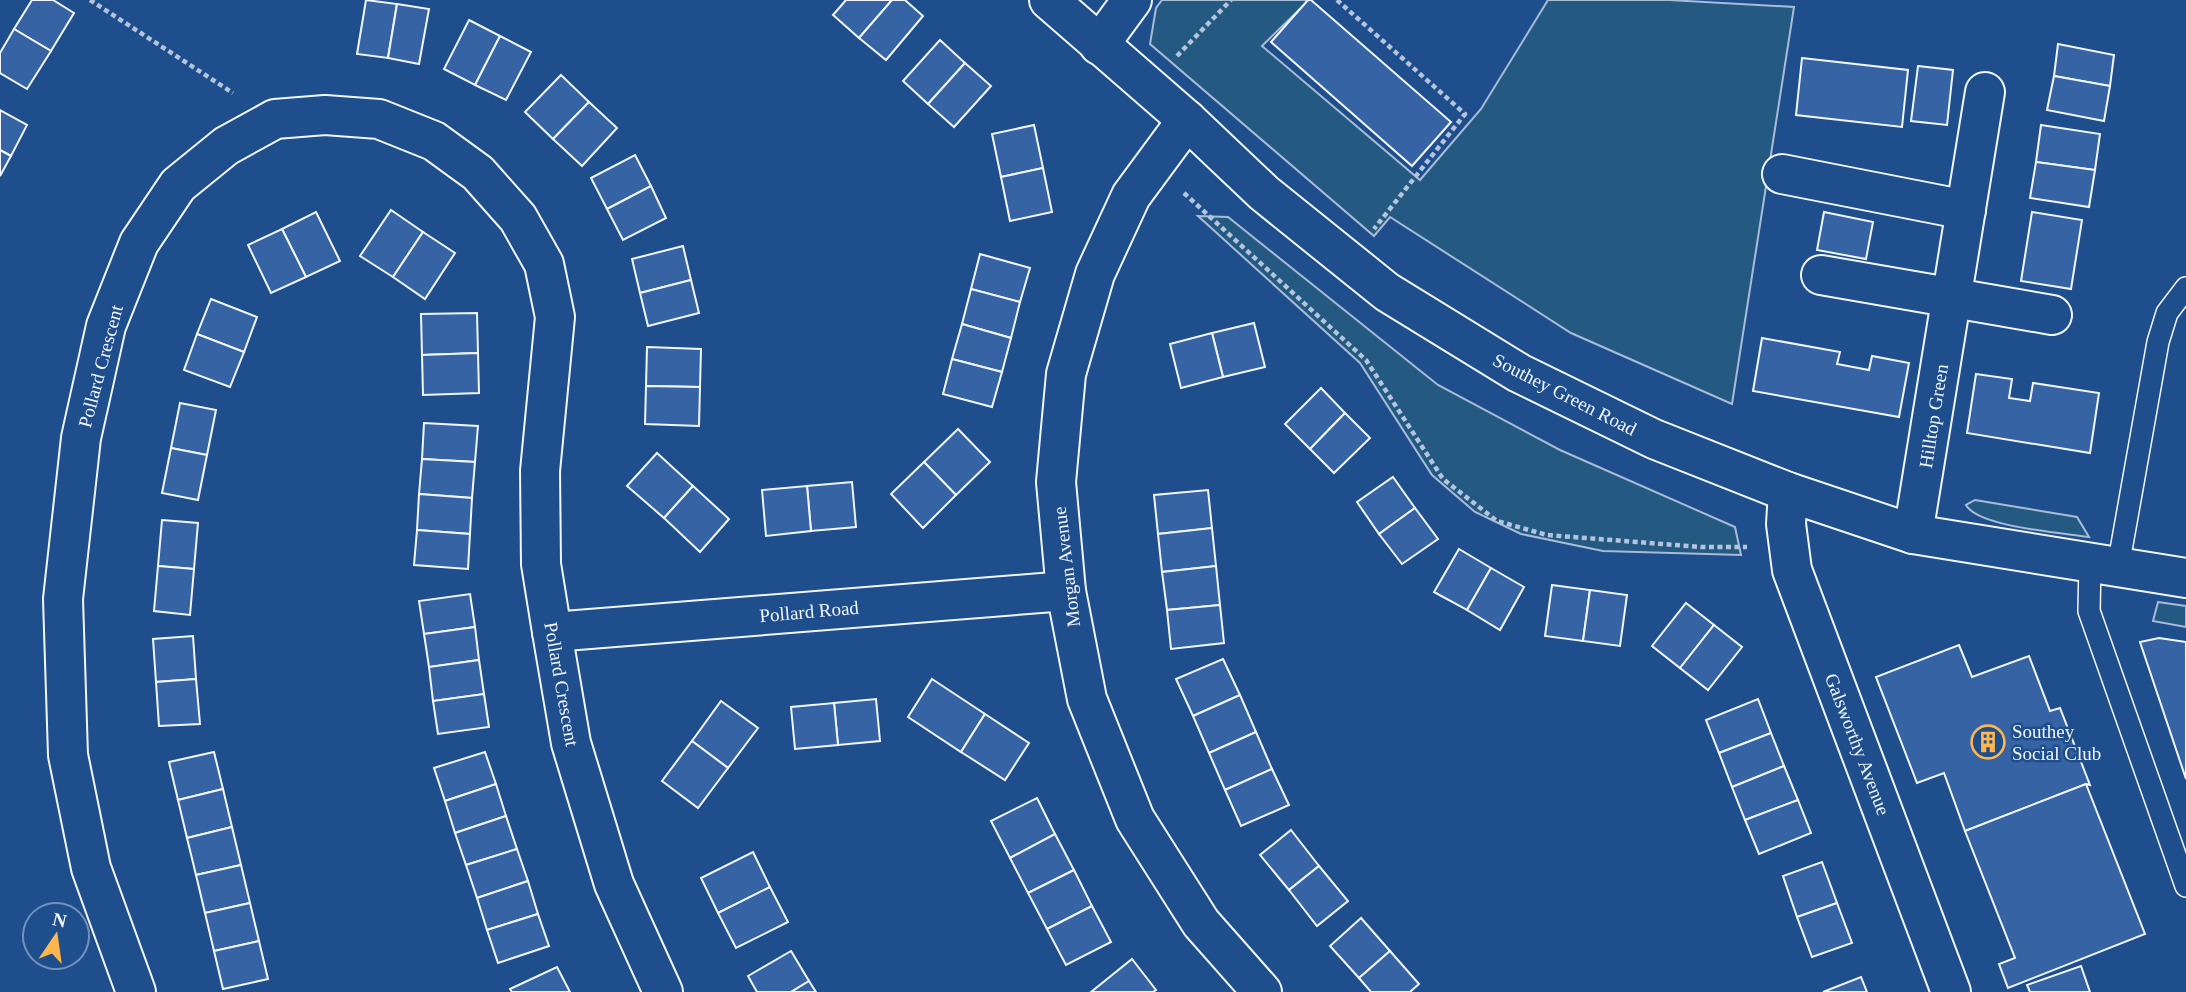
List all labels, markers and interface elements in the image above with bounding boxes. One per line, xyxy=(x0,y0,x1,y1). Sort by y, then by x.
street label: Pollard Crescent xyxy=(74,302,127,430)
street label: Southey Green Road xyxy=(1489,349,1641,440)
street label: Hilltop Green xyxy=(1915,362,1952,470)
street label: Morgan Avenue xyxy=(1049,506,1084,628)
street label: Pollard Road xyxy=(758,597,860,626)
street label: Pollard Crescent xyxy=(540,620,583,749)
street label: Galsworthy Avenue xyxy=(1821,670,1894,818)
place label: Southey Social Club xyxy=(2012,721,2101,764)
building icon: Southey Social Club xyxy=(1969,723,2007,761)
north arrow xyxy=(21,901,91,971)
text: N xyxy=(51,908,69,932)

